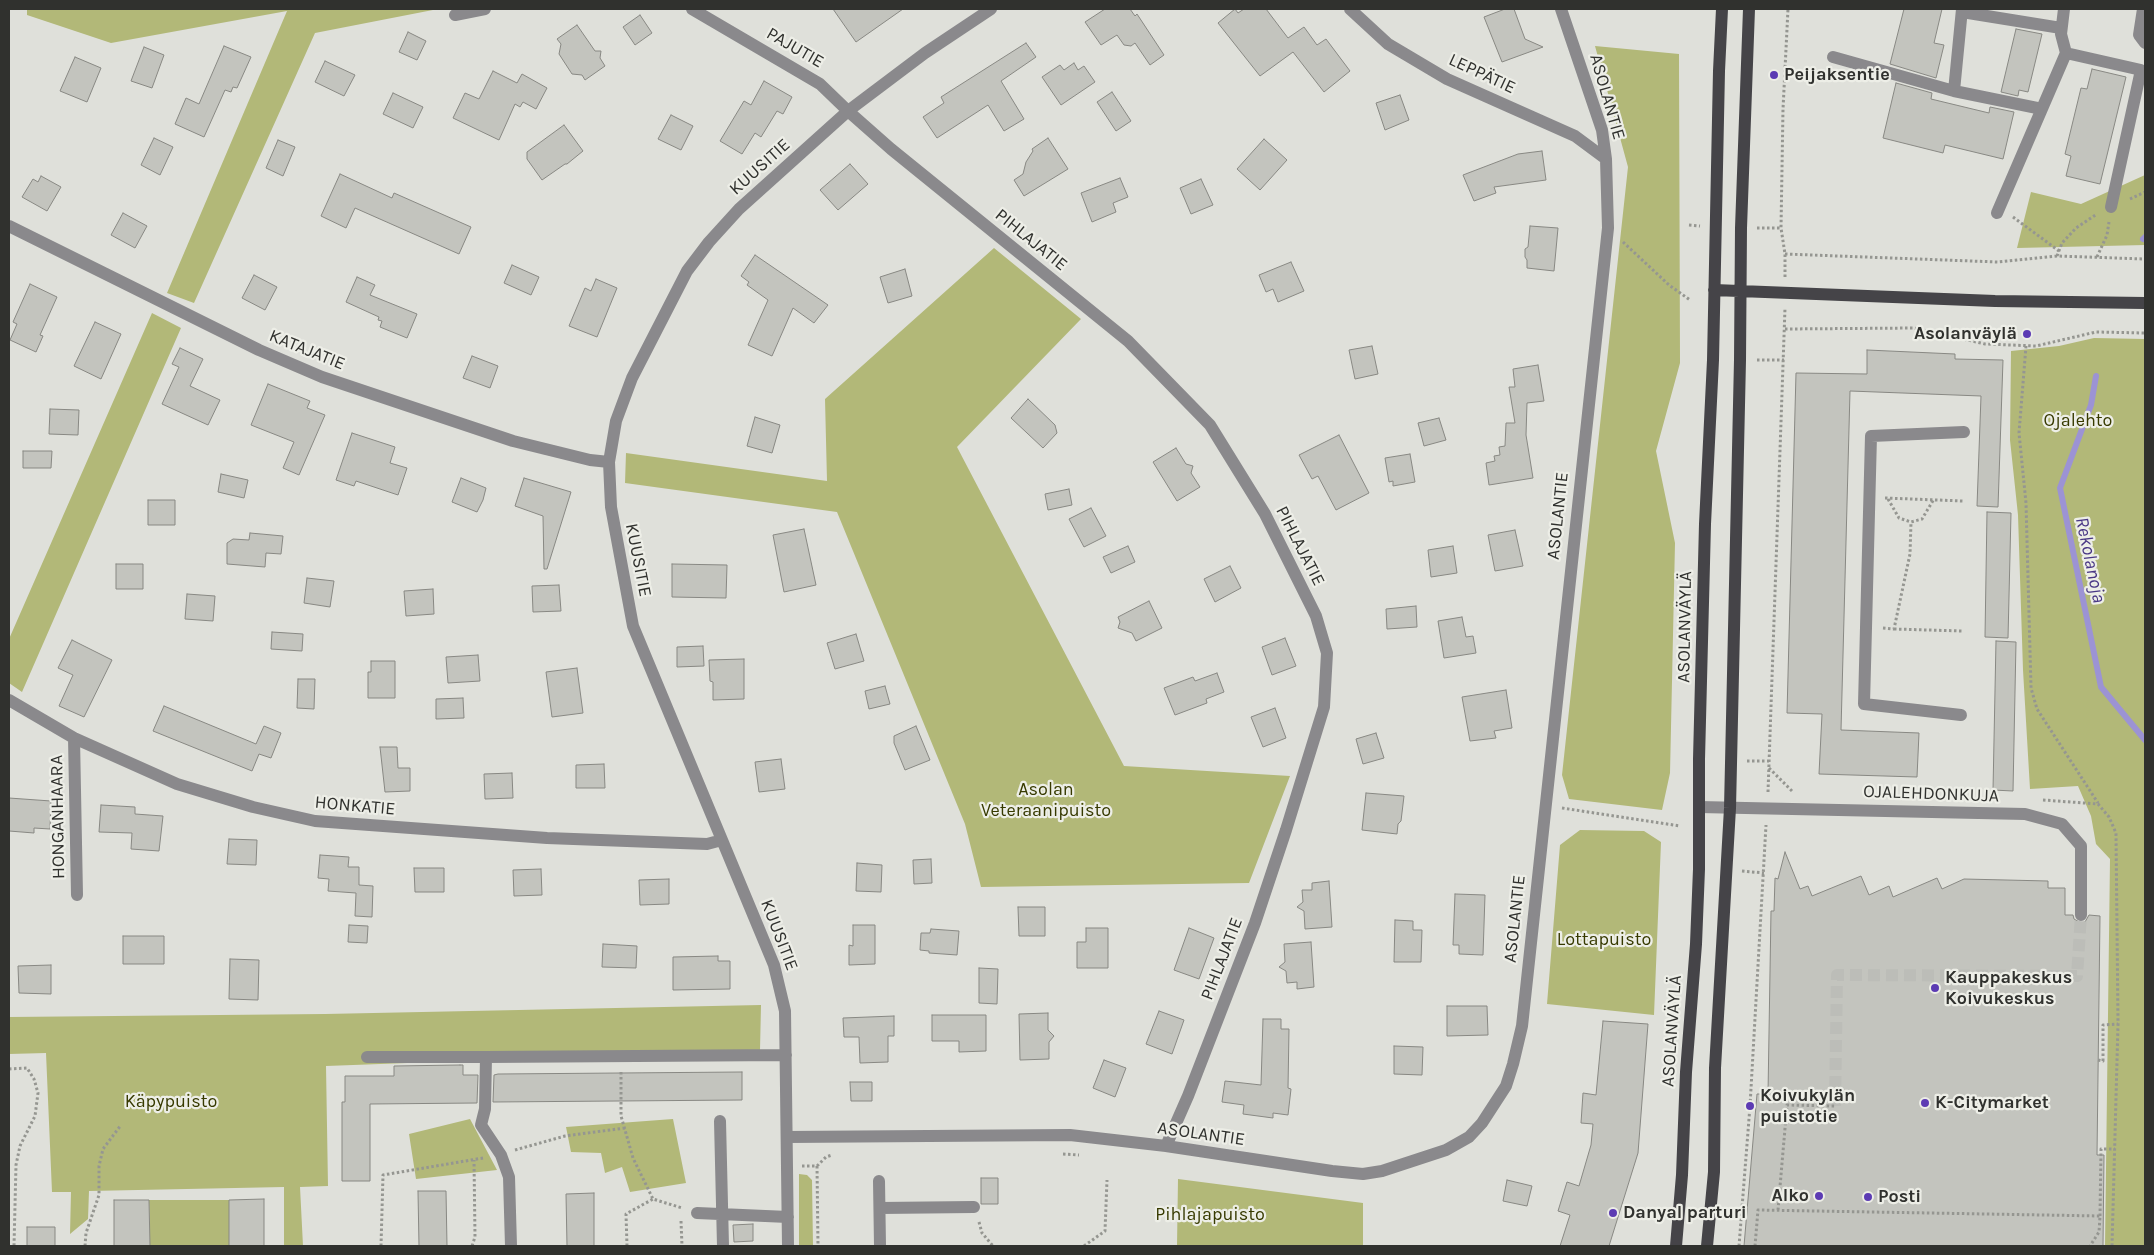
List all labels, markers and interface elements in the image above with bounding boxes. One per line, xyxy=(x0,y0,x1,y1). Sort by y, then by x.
street label: PAJUTIE xyxy=(762,23,828,73)
street label: LEPPÄTIE xyxy=(1445,49,1519,99)
street label: ASOLANTIE xyxy=(1584,52,1630,142)
place label: Peijaksentie xyxy=(1784,64,1890,86)
marker: Peijaksentie xyxy=(1768,69,1780,81)
street label: KUUSITIE xyxy=(725,134,795,200)
street label: PIHLAJATIE xyxy=(990,204,1072,276)
place label: Asolanväylä xyxy=(1914,323,2017,345)
street label: KATAJATIE xyxy=(266,325,348,375)
marker: Asolanväylä xyxy=(2021,328,2033,340)
park label: Ojalehto xyxy=(2044,410,2112,432)
street label: ASOLANTIE xyxy=(1543,471,1573,561)
street label: PIHLAJATIE xyxy=(1271,502,1329,590)
water label: Rekolanoja xyxy=(2070,515,2110,605)
street label: KUUSITIE xyxy=(620,521,656,599)
street label: ASOLANVÄYLÄ xyxy=(1673,571,1697,683)
street label: HONGANHAARA xyxy=(46,755,70,879)
park label: Asolan Veteraanipuisto xyxy=(981,779,1111,822)
street label: OJALEHDONKUJA xyxy=(1863,781,1999,807)
street label: HONKATIE xyxy=(314,792,396,820)
street label: ASOLANTIE xyxy=(1500,874,1530,964)
street label: KUUSITIE xyxy=(756,896,802,974)
street label: PIHLAJATIE xyxy=(1196,915,1248,1003)
park label: Lottapuisto xyxy=(1557,929,1651,951)
place label: Kauppakeskus Koivukeskus xyxy=(1945,967,2072,1010)
street label: ASOLANVÄYLÄ xyxy=(1657,974,1687,1088)
marker: Kauppakeskus Koivukeskus xyxy=(1929,982,1941,994)
place label: Koivukylän puistotie xyxy=(1760,1085,1855,1128)
park label: Käpypuisto xyxy=(125,1091,217,1113)
place label: K-Citymarket xyxy=(1935,1092,2049,1114)
marker: K-Citymarket xyxy=(1919,1097,1931,1109)
marker: Koivukylän puistotie xyxy=(1744,1100,1756,1112)
street label: ASOLANTIE xyxy=(1156,1117,1246,1151)
place label: Alko xyxy=(1771,1185,1809,1207)
place label: Posti xyxy=(1878,1186,1921,1208)
marker: Alko xyxy=(1813,1190,1825,1202)
marker: Posti xyxy=(1862,1191,1874,1203)
place label: Danyal parturi xyxy=(1623,1202,1747,1224)
park label: Pihlajapuisto xyxy=(1155,1204,1265,1226)
marker: Danyal parturi xyxy=(1607,1207,1619,1219)

